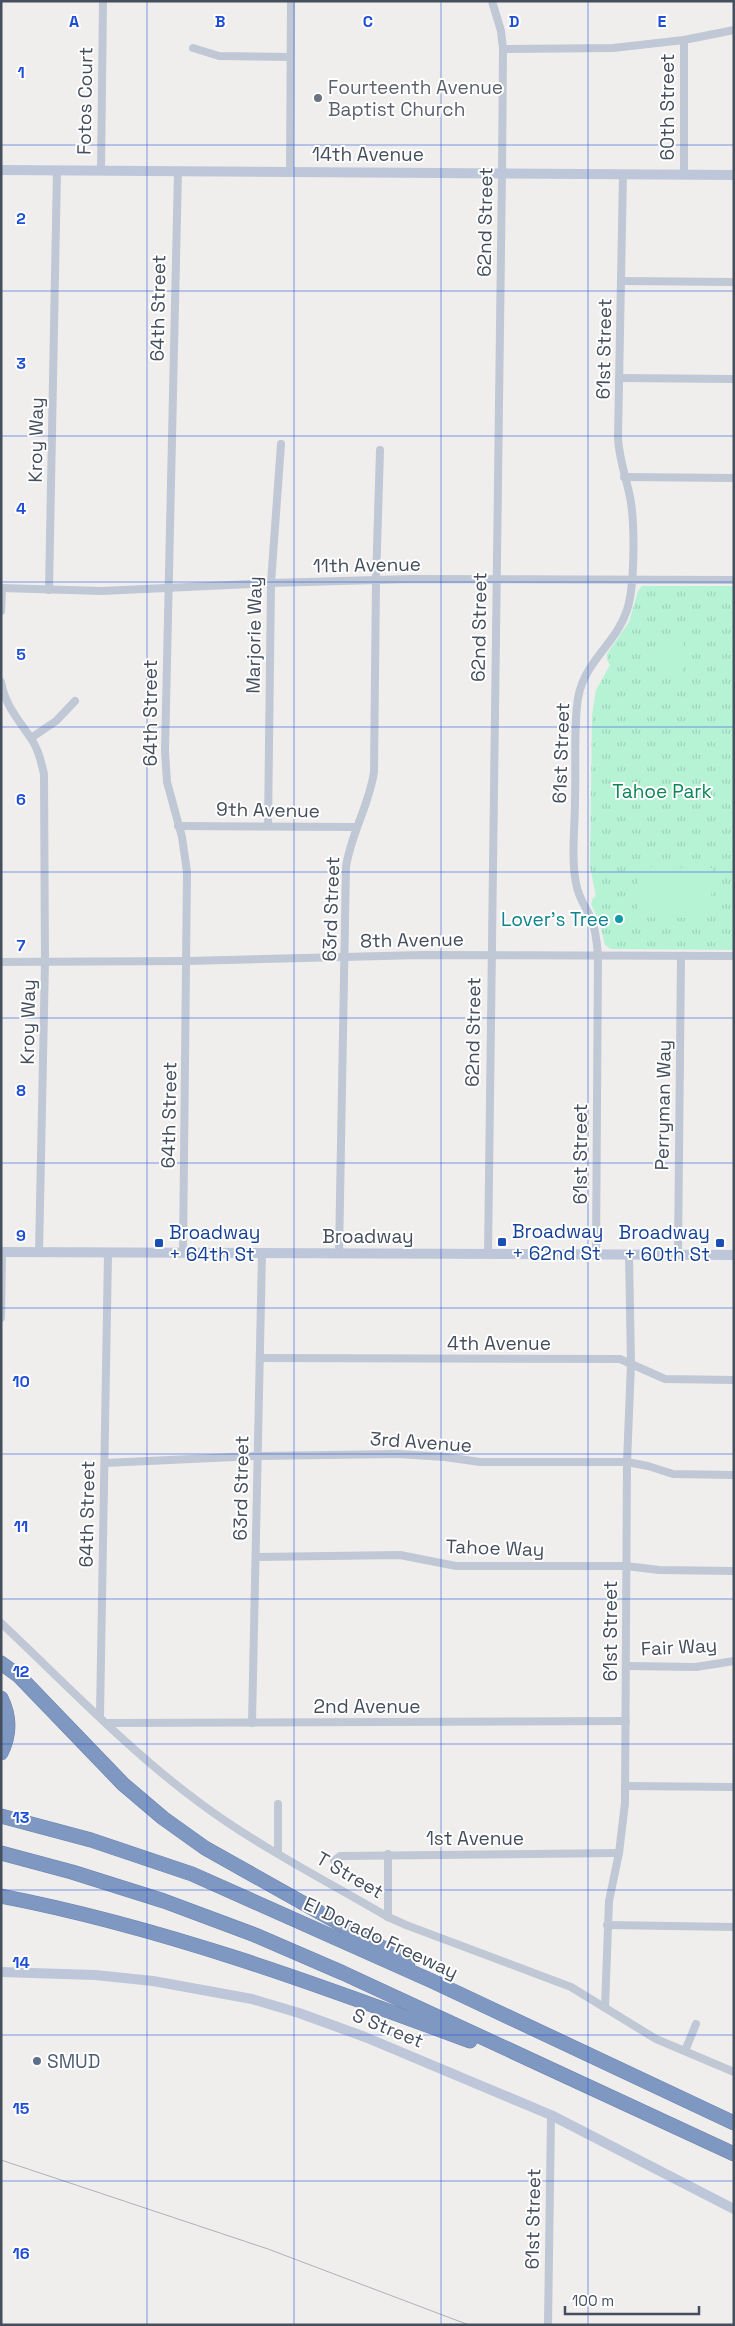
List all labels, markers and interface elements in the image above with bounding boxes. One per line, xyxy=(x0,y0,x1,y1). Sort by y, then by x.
text: A xyxy=(69,11,79,32)
text: B xyxy=(215,11,225,32)
text: C xyxy=(363,11,373,32)
text: D xyxy=(509,11,519,32)
text: E xyxy=(658,11,667,32)
street label: Fotos Court xyxy=(72,47,98,155)
street label: 60th Street xyxy=(655,53,680,161)
text: 1 xyxy=(17,62,25,83)
place label: Fourteenth Avenue Baptist Church xyxy=(328,75,503,122)
marker: Fourteenth Avenue Baptist Church xyxy=(312,92,324,104)
street label: 14th Avenue xyxy=(312,142,424,167)
street label: 62nd Street xyxy=(472,167,498,277)
text: 2 xyxy=(16,208,26,229)
street label: 64th Street xyxy=(145,254,171,362)
street label: 61st Street xyxy=(591,298,617,400)
text: 3 xyxy=(16,353,26,374)
street label: Kroy Way xyxy=(23,397,49,483)
text: 4 xyxy=(16,498,26,519)
street label: 11th Avenue xyxy=(313,552,421,578)
street label: 62nd Street xyxy=(466,572,492,682)
street label: Marjorie Way xyxy=(240,576,268,694)
text: 5 xyxy=(16,644,26,665)
street label: 64th Street xyxy=(138,660,163,766)
street label: 61st Street xyxy=(547,702,575,804)
park label: Tahoe Park xyxy=(612,779,712,804)
text: 6 xyxy=(16,789,26,810)
street label: 9th Avenue xyxy=(216,797,320,823)
street label: 63rd Street xyxy=(317,856,345,962)
place label: Lover's Tree xyxy=(501,907,609,932)
marker: Lover's Tree xyxy=(613,913,625,925)
street label: 8th Avenue xyxy=(360,927,464,953)
text: 7 xyxy=(17,935,26,956)
street label: 62nd Street xyxy=(460,977,486,1087)
street label: Kroy Way xyxy=(15,979,41,1065)
street label: Perryman Way xyxy=(649,1039,677,1171)
street label: 64th Street xyxy=(156,1061,182,1169)
text: 8 xyxy=(16,1080,26,1101)
street label: 61st Street xyxy=(568,1103,593,1205)
place label: Broadway + 62nd St xyxy=(512,1219,603,1266)
place label: Broadway + 64th St xyxy=(169,1220,260,1267)
place label: Broadway + 60th St xyxy=(619,1220,710,1267)
street label: Broadway xyxy=(322,1224,414,1249)
text: 9 xyxy=(16,1225,26,1246)
marker: Broadway + 62nd St xyxy=(496,1236,508,1248)
marker: Broadway + 64th St xyxy=(153,1237,165,1249)
marker: Broadway + 60th St xyxy=(714,1237,726,1249)
street label: 4th Avenue xyxy=(447,1331,551,1356)
text: 10 xyxy=(12,1371,30,1392)
street label: 3rd Avenue xyxy=(369,1426,473,1458)
street label: 63rd Street xyxy=(228,1435,254,1541)
street label: 64th Street xyxy=(74,1460,100,1568)
text: 11 xyxy=(14,1516,28,1537)
street label: Tahoe Way xyxy=(445,1534,545,1562)
street label: 61st Street xyxy=(598,1580,623,1682)
street label: Fair Way xyxy=(640,1633,718,1661)
text: 12 xyxy=(13,1661,29,1682)
street label: 2nd Avenue xyxy=(313,1694,421,1719)
text: 13 xyxy=(13,1807,30,1828)
street label: 1st Avenue xyxy=(426,1826,524,1851)
street label: T Street xyxy=(312,1846,388,1904)
street label: El Dorado Freeway xyxy=(300,1891,462,1985)
text: 14 xyxy=(12,1952,30,1973)
street label: S Street xyxy=(349,2002,427,2054)
place label: SMUD xyxy=(47,2049,100,2074)
marker: SMUD xyxy=(31,2055,43,2067)
text: 15 xyxy=(13,2098,30,2119)
street label: 61st Street xyxy=(520,2168,546,2270)
text: 16 xyxy=(12,2243,30,2264)
scale bar xyxy=(565,2284,699,2316)
text: 100 m xyxy=(572,2291,614,2310)

